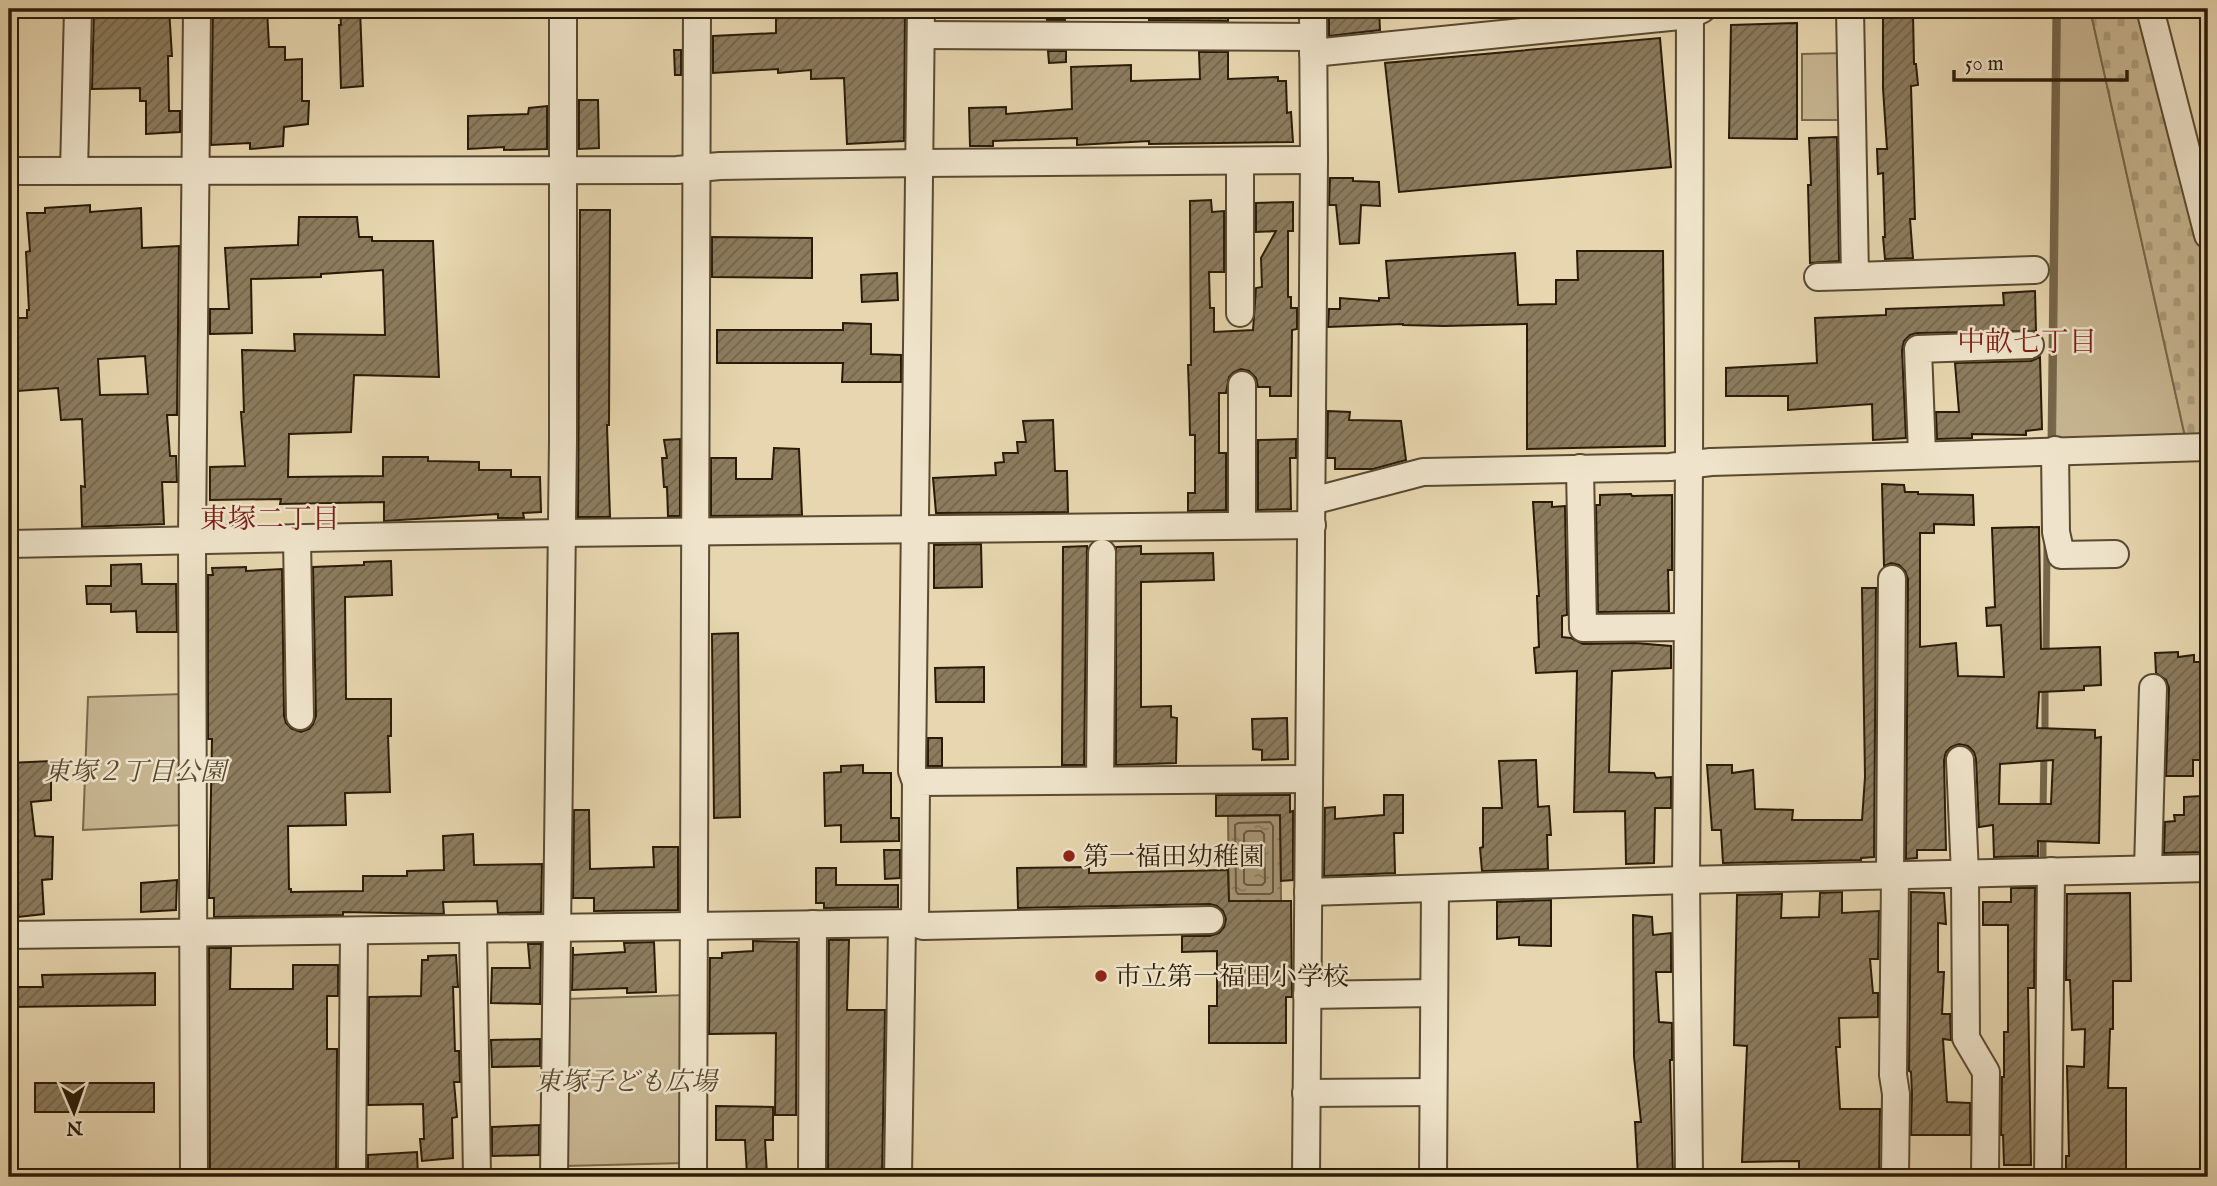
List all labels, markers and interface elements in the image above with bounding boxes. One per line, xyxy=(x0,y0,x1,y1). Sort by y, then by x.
scale bar xyxy=(1954,38,2128,82)
text: 50 m xyxy=(1965,51,2004,78)
district label: 中畝七丁目 xyxy=(1957,326,2097,361)
district label: 東塚二丁目 xyxy=(200,503,340,538)
park label: 東塚２丁目公園 xyxy=(44,756,230,789)
place label: 第一福田幼稚園 xyxy=(1083,841,1265,874)
marker: 第一福田幼稚園 xyxy=(1061,848,1077,864)
place label: 市立第一福田小学校 xyxy=(1115,961,1349,994)
marker: 市立第一福田小学校 xyxy=(1093,968,1109,984)
park label: 東塚子ども広場 xyxy=(535,1066,719,1099)
north arrow xyxy=(38,1078,108,1148)
text: N xyxy=(65,1115,84,1139)

